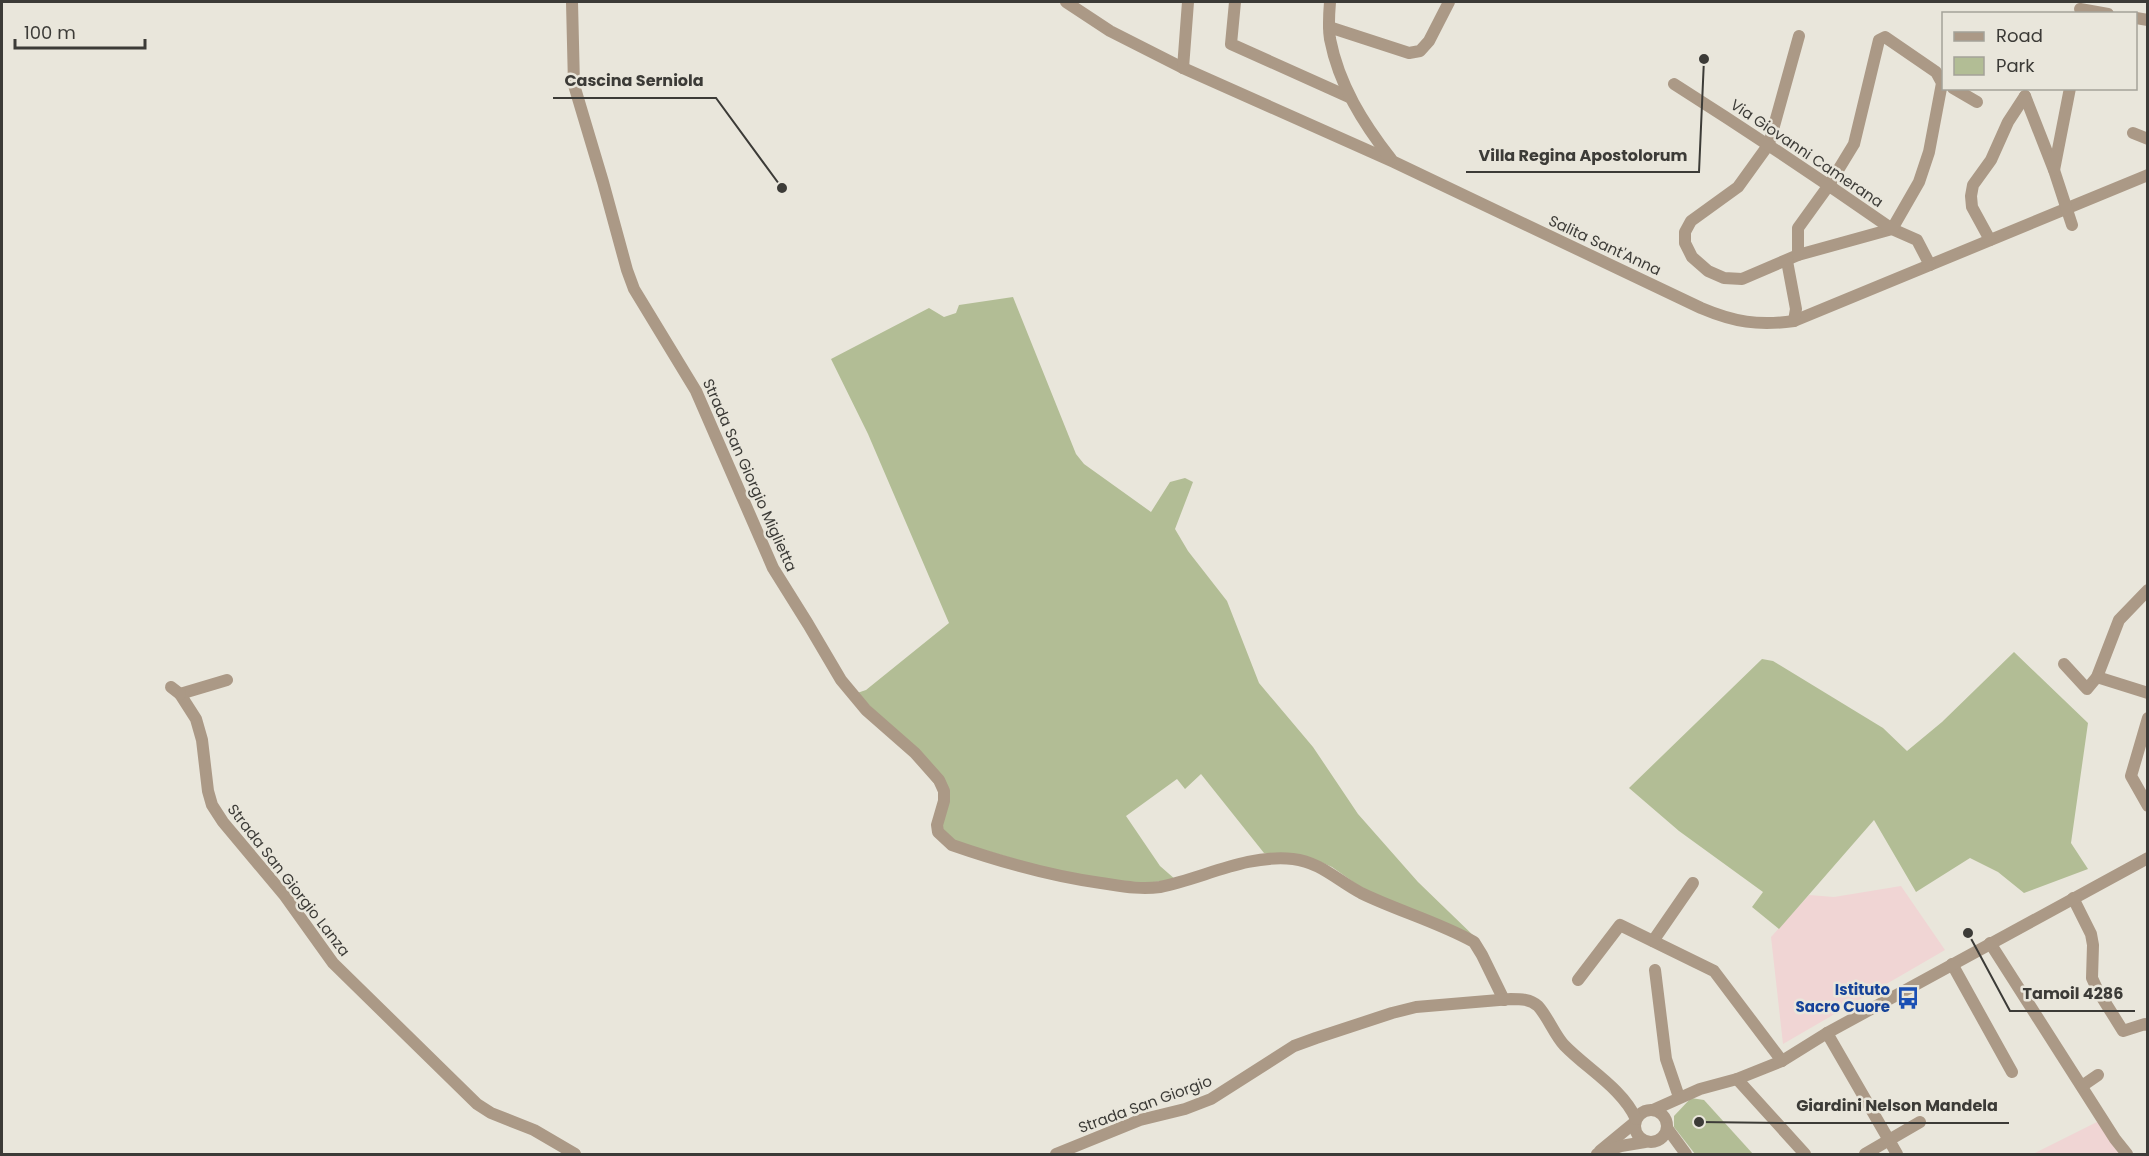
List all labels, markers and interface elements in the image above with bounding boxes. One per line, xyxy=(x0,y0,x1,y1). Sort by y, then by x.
scale bar xyxy=(15,12,146,50)
legend xyxy=(1942,12,2137,90)
text: 100 m xyxy=(24,20,76,45)
text: Road xyxy=(1996,23,2043,48)
text: Park xyxy=(1996,53,2035,78)
callout: Cascina Serniola xyxy=(553,64,716,98)
text: Cascina Serniola xyxy=(564,69,704,92)
street label: Via Giovanni Camerana xyxy=(1726,94,1888,212)
callout: Villa Regina Apostolorum xyxy=(1466,138,1699,172)
text: Villa Regina Apostolorum xyxy=(1479,144,1688,167)
street label: Salita Sant'Anna xyxy=(1545,210,1665,280)
street label: Strada San Giorgio Miglietta xyxy=(698,375,802,575)
street label: Strada San Giorgio Lanza xyxy=(223,799,355,961)
callout: Tamoil 4286 xyxy=(2010,977,2135,1011)
place label: Istituto Sacro Cuore xyxy=(1796,979,1890,1017)
text: Tamoil 4286 xyxy=(2023,982,2123,1005)
bus stop icon: Istituto Sacro Cuore xyxy=(1895,985,1921,1011)
street label: Strada San Giorgio xyxy=(1075,1070,1215,1138)
callout: Giardini Nelson Mandela xyxy=(1784,1089,2009,1123)
text: Giardini Nelson Mandela xyxy=(1796,1094,1998,1117)

